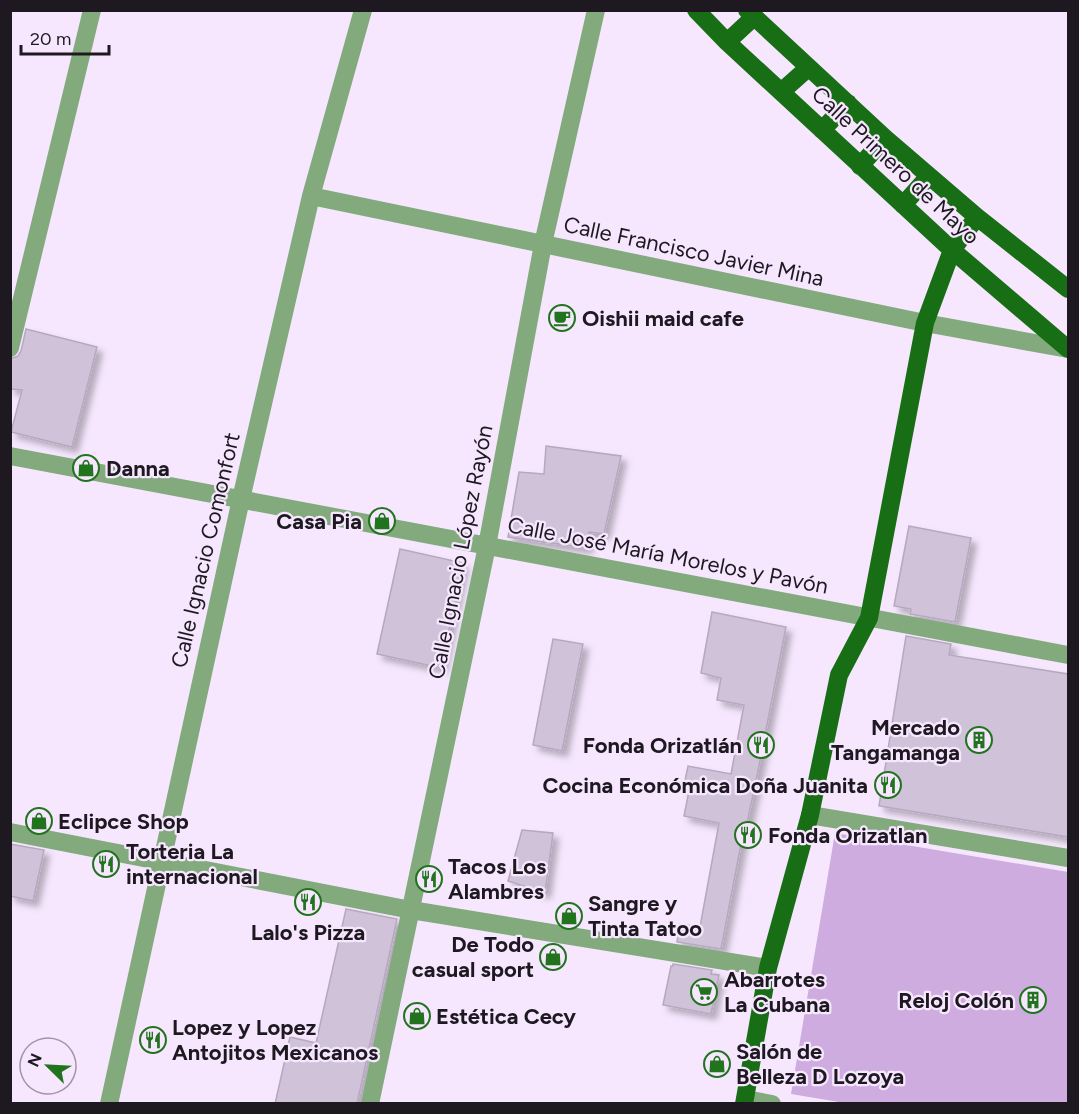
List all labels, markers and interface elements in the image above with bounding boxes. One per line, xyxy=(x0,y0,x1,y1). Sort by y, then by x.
scale bar xyxy=(21,18,110,56)
text: 20 m xyxy=(30,28,71,50)
street label: Calle Primero de Mayo xyxy=(806,81,985,250)
street label: Calle Francisco Javier Mina xyxy=(561,211,826,292)
cafe icon: Oishii maid cafe xyxy=(547,303,577,333)
place label: Oishii maid cafe xyxy=(582,305,744,332)
street label: Calle Ignacio López Rayón xyxy=(423,423,498,682)
street label: Calle Ignacio Comonfort xyxy=(165,430,246,670)
shop icon: Danna xyxy=(71,453,101,483)
place label: Danna xyxy=(106,455,170,482)
shop icon: Casa Pia xyxy=(367,506,397,536)
place label: Casa Pia xyxy=(276,508,362,535)
street label: Calle José María Morelos y Pavón xyxy=(505,511,830,600)
place label: Mercado Tangamanga xyxy=(831,714,960,766)
building icon: Mercado Tangamanga xyxy=(964,725,994,755)
restaurant icon: Fonda Orizatlán xyxy=(746,730,776,760)
place label: Fonda Orizatlán xyxy=(583,732,742,759)
restaurant icon: Cocina Económica Doña Juanita xyxy=(873,770,903,800)
place label: Cocina Económica Doña Juanita xyxy=(542,772,868,799)
shop icon: Eclipce Shop xyxy=(24,806,54,836)
place label: Eclipce Shop xyxy=(58,808,189,835)
restaurant icon: Fonda Orizatlan xyxy=(733,820,763,850)
place label: Fonda Orizatlan xyxy=(768,822,927,849)
place label: Torteria La internacional xyxy=(126,838,258,890)
restaurant icon: Torteria La internacional xyxy=(91,849,121,879)
place label: Tacos Los Alambres xyxy=(448,853,546,905)
restaurant icon: Tacos Los Alambres xyxy=(414,864,444,894)
restaurant icon: Lalo's Pizza xyxy=(293,887,323,917)
place label: Sangre y Tinta Tatoo xyxy=(588,890,702,942)
shop icon: Sangre y Tinta Tatoo xyxy=(554,901,584,931)
place label: Lalo's Pizza xyxy=(251,919,365,946)
place label: De Todo casual sport xyxy=(412,931,534,983)
shop icon: De Todo casual sport xyxy=(538,942,568,972)
place label: Abarrotes La Cubana xyxy=(724,966,830,1018)
supermarket icon: Abarrotes La Cubana xyxy=(689,977,719,1007)
building icon: Reloj Colón xyxy=(1018,985,1048,1015)
place label: Reloj Colón xyxy=(898,987,1014,1014)
shop icon: Estética Cecy xyxy=(402,1001,432,1031)
place label: Estética Cecy xyxy=(436,1003,576,1030)
place label: Lopez y Lopez Antojitos Mexicanos xyxy=(172,1014,378,1066)
restaurant icon: Lopez y Lopez Antojitos Mexicanos xyxy=(138,1025,168,1055)
north arrow xyxy=(18,1036,78,1096)
place label: Salón de Belleza D Lozoya xyxy=(736,1038,904,1090)
shop icon: Salón de Belleza D Lozoya xyxy=(702,1049,732,1079)
text: N xyxy=(24,1051,46,1070)

